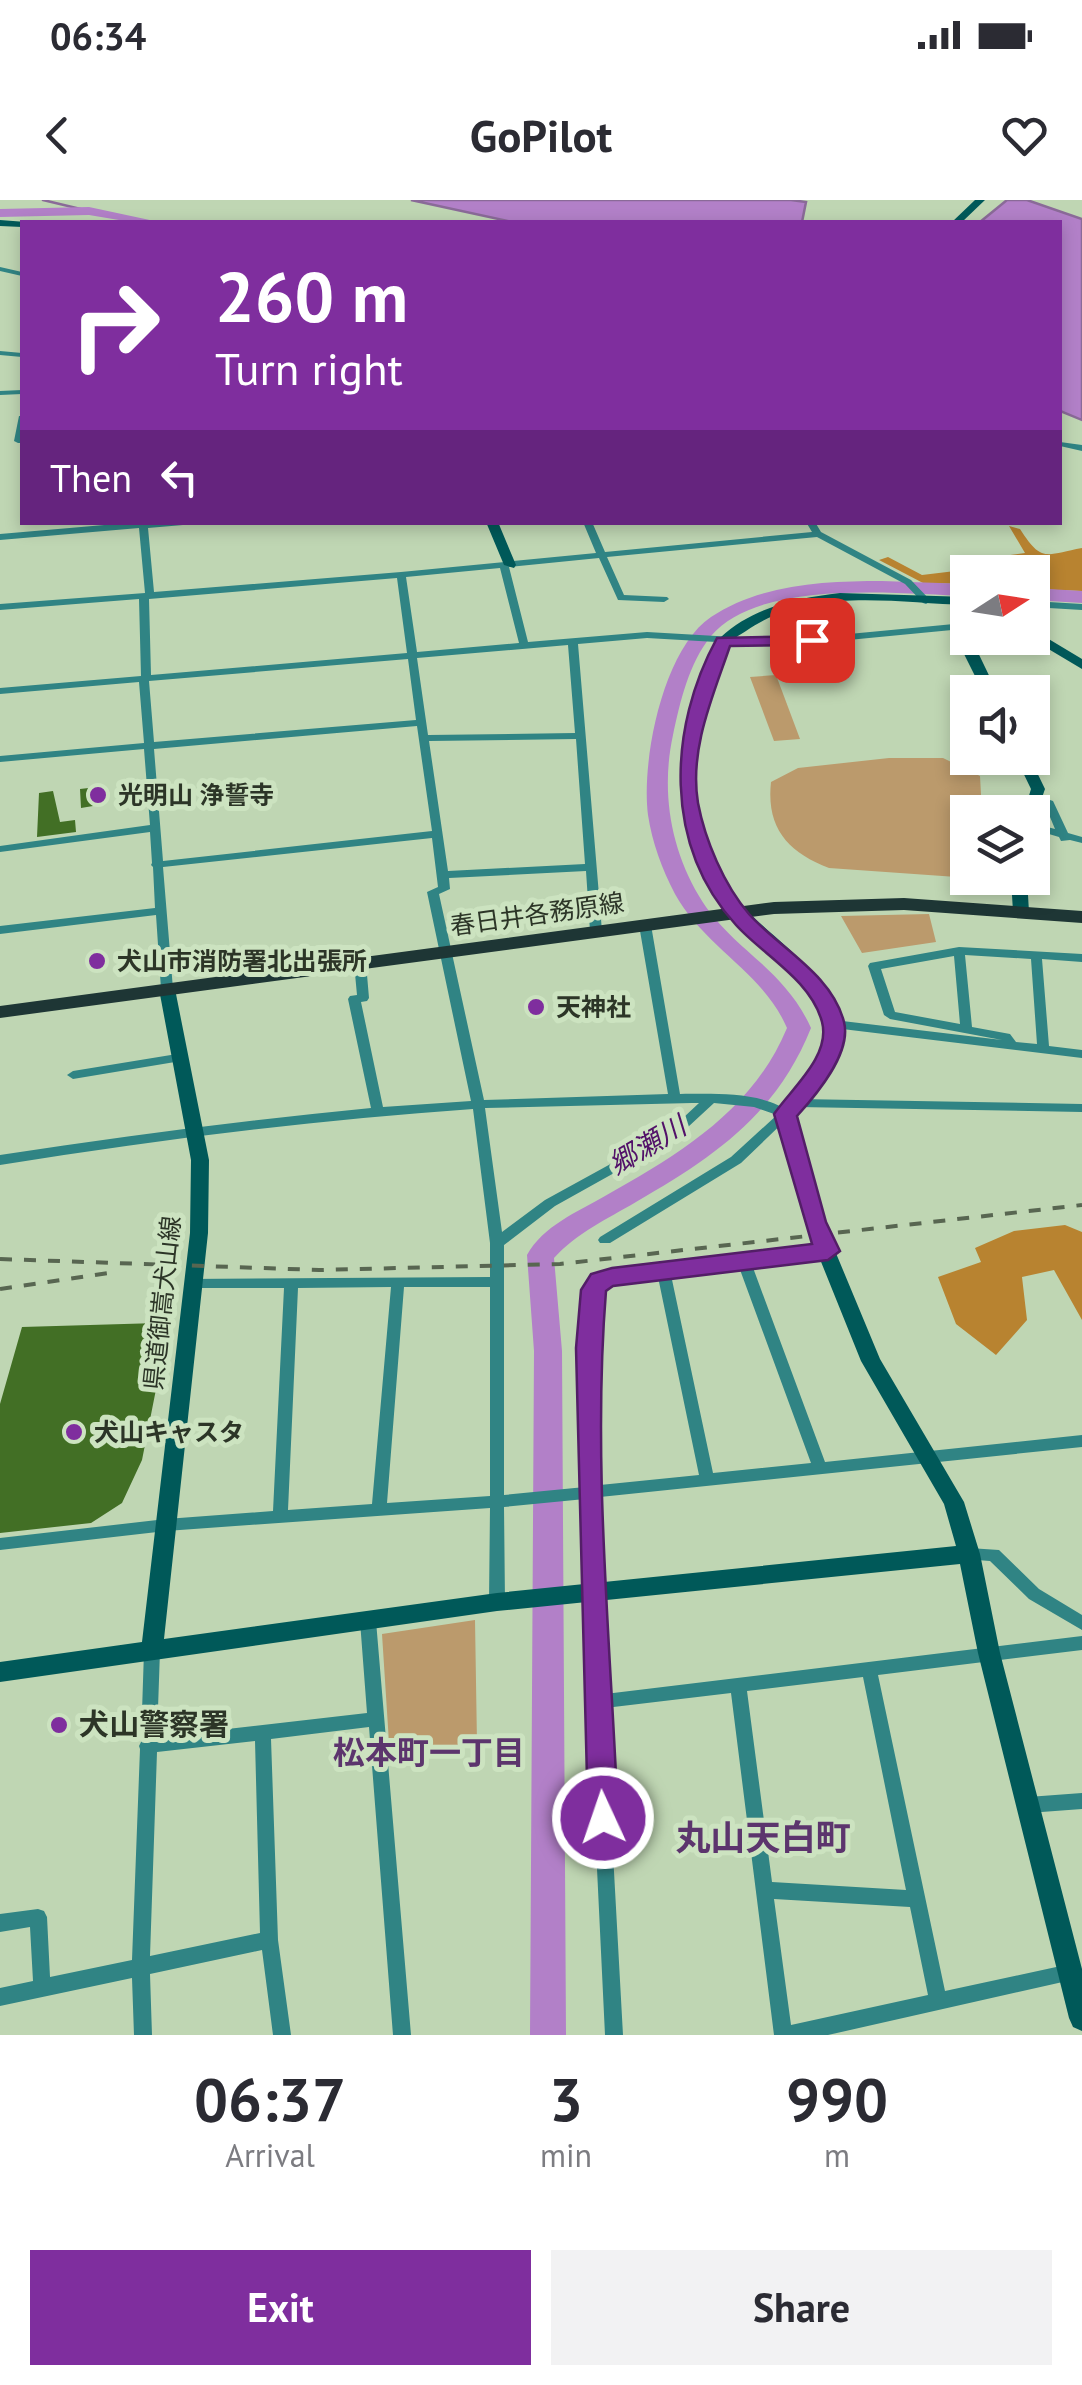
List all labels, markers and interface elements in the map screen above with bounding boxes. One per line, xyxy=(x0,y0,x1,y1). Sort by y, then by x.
text: 06:34 xyxy=(50,11,146,60)
text: GoPilot xyxy=(470,106,612,164)
icon: back xyxy=(30,108,85,163)
icon: heart xyxy=(997,108,1052,163)
text: 260 m xyxy=(215,251,408,341)
icon: right xyxy=(50,260,180,390)
text: Turn right xyxy=(215,339,403,397)
icon: left xyxy=(152,450,207,505)
text: Then xyxy=(50,453,132,502)
north arrow xyxy=(950,555,1050,655)
map controls xyxy=(950,555,1050,895)
pin xyxy=(770,598,855,683)
icon: arrive xyxy=(785,613,840,668)
button: sound xyxy=(950,675,1050,775)
place label: 光明山 浄誓寺 xyxy=(118,779,274,811)
marker: 光明山 浄誓寺 xyxy=(87,784,109,806)
button: layers xyxy=(950,795,1050,895)
street label: 春日井各務原線 xyxy=(448,886,626,942)
place label: 犬山市消防署北出張所 xyxy=(117,945,367,977)
marker: 犬山市消防署北出張所 xyxy=(86,950,108,972)
place label: 天神社 xyxy=(556,991,631,1023)
marker: 天神社 xyxy=(525,996,547,1018)
water label: 郷瀬川 xyxy=(601,1106,695,1182)
street label: 県道御嵩犬山線 xyxy=(137,1214,187,1392)
place label: 犬山キャスタ xyxy=(94,1416,244,1448)
marker: 犬山キャスタ xyxy=(63,1421,85,1443)
place label: 犬山警察署 xyxy=(79,1704,229,1743)
marker: 犬山警察署 xyxy=(48,1714,70,1736)
district label: 松本町一丁目 xyxy=(333,1731,525,1773)
position arrow xyxy=(551,1766,655,1870)
district label: 丸山天白町 xyxy=(675,1814,851,1860)
text: 06:37 xyxy=(194,2060,346,2138)
text: 3 xyxy=(549,2060,583,2138)
text: 990 xyxy=(786,2060,888,2138)
text: Arrival xyxy=(225,2134,315,2176)
text: min xyxy=(540,2134,592,2176)
text: m xyxy=(824,2134,850,2176)
button: Exit xyxy=(30,2250,531,2365)
button: Share xyxy=(551,2250,1052,2365)

